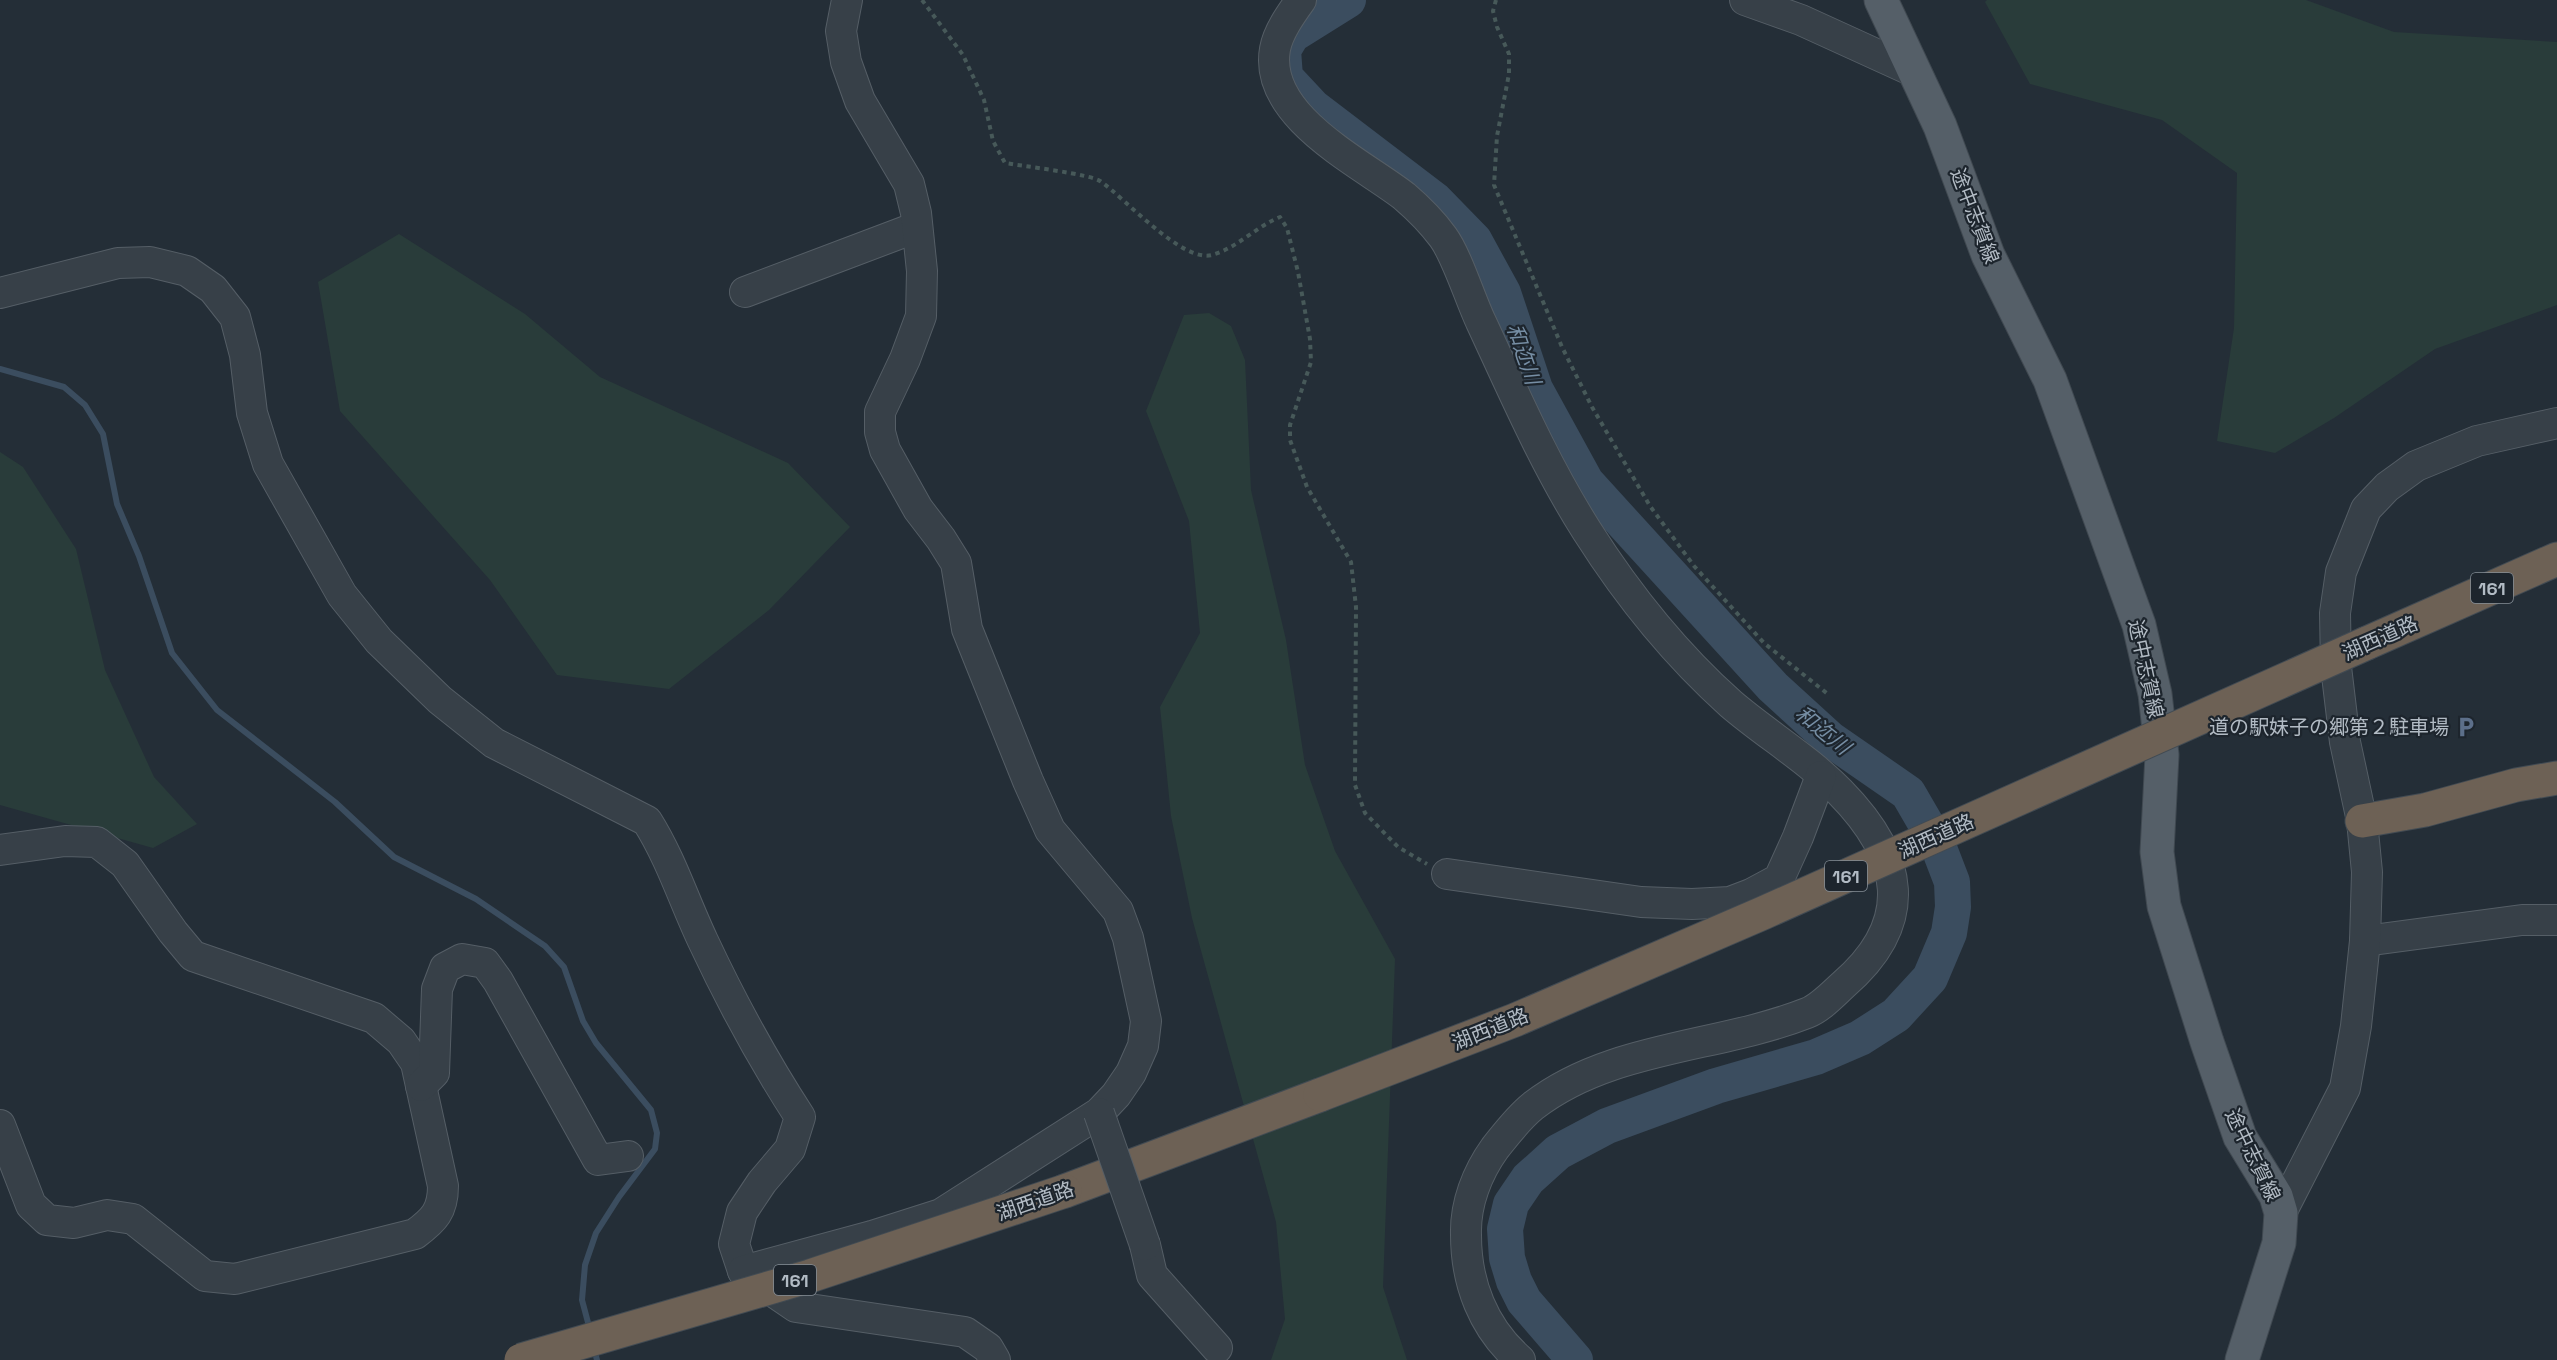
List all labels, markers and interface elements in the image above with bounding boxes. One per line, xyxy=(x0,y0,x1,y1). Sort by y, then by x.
street label: 途中志賀線 xyxy=(1945,165,2005,267)
water label: 和迩川 xyxy=(1501,320,1548,390)
road number: 161 xyxy=(2471,573,2513,603)
street label: 湖西道路 xyxy=(2338,610,2422,666)
street label: 途中志賀線 xyxy=(2123,617,2169,721)
water label: 和迩川 xyxy=(1790,700,1858,762)
place label: 道の駅妹子の郷第２駐車場 xyxy=(2209,714,2449,740)
parking icon: 道の駅妹子の郷第２駐車場 xyxy=(2454,715,2478,739)
street label: 湖西道路 xyxy=(1894,808,1978,864)
road number: 161 xyxy=(1825,861,1867,891)
street label: 湖西道路 xyxy=(1448,1002,1532,1056)
street label: 途中志賀線 xyxy=(2219,1104,2287,1206)
street label: 湖西道路 xyxy=(993,1176,1077,1226)
road number: 161 xyxy=(774,1265,816,1295)

